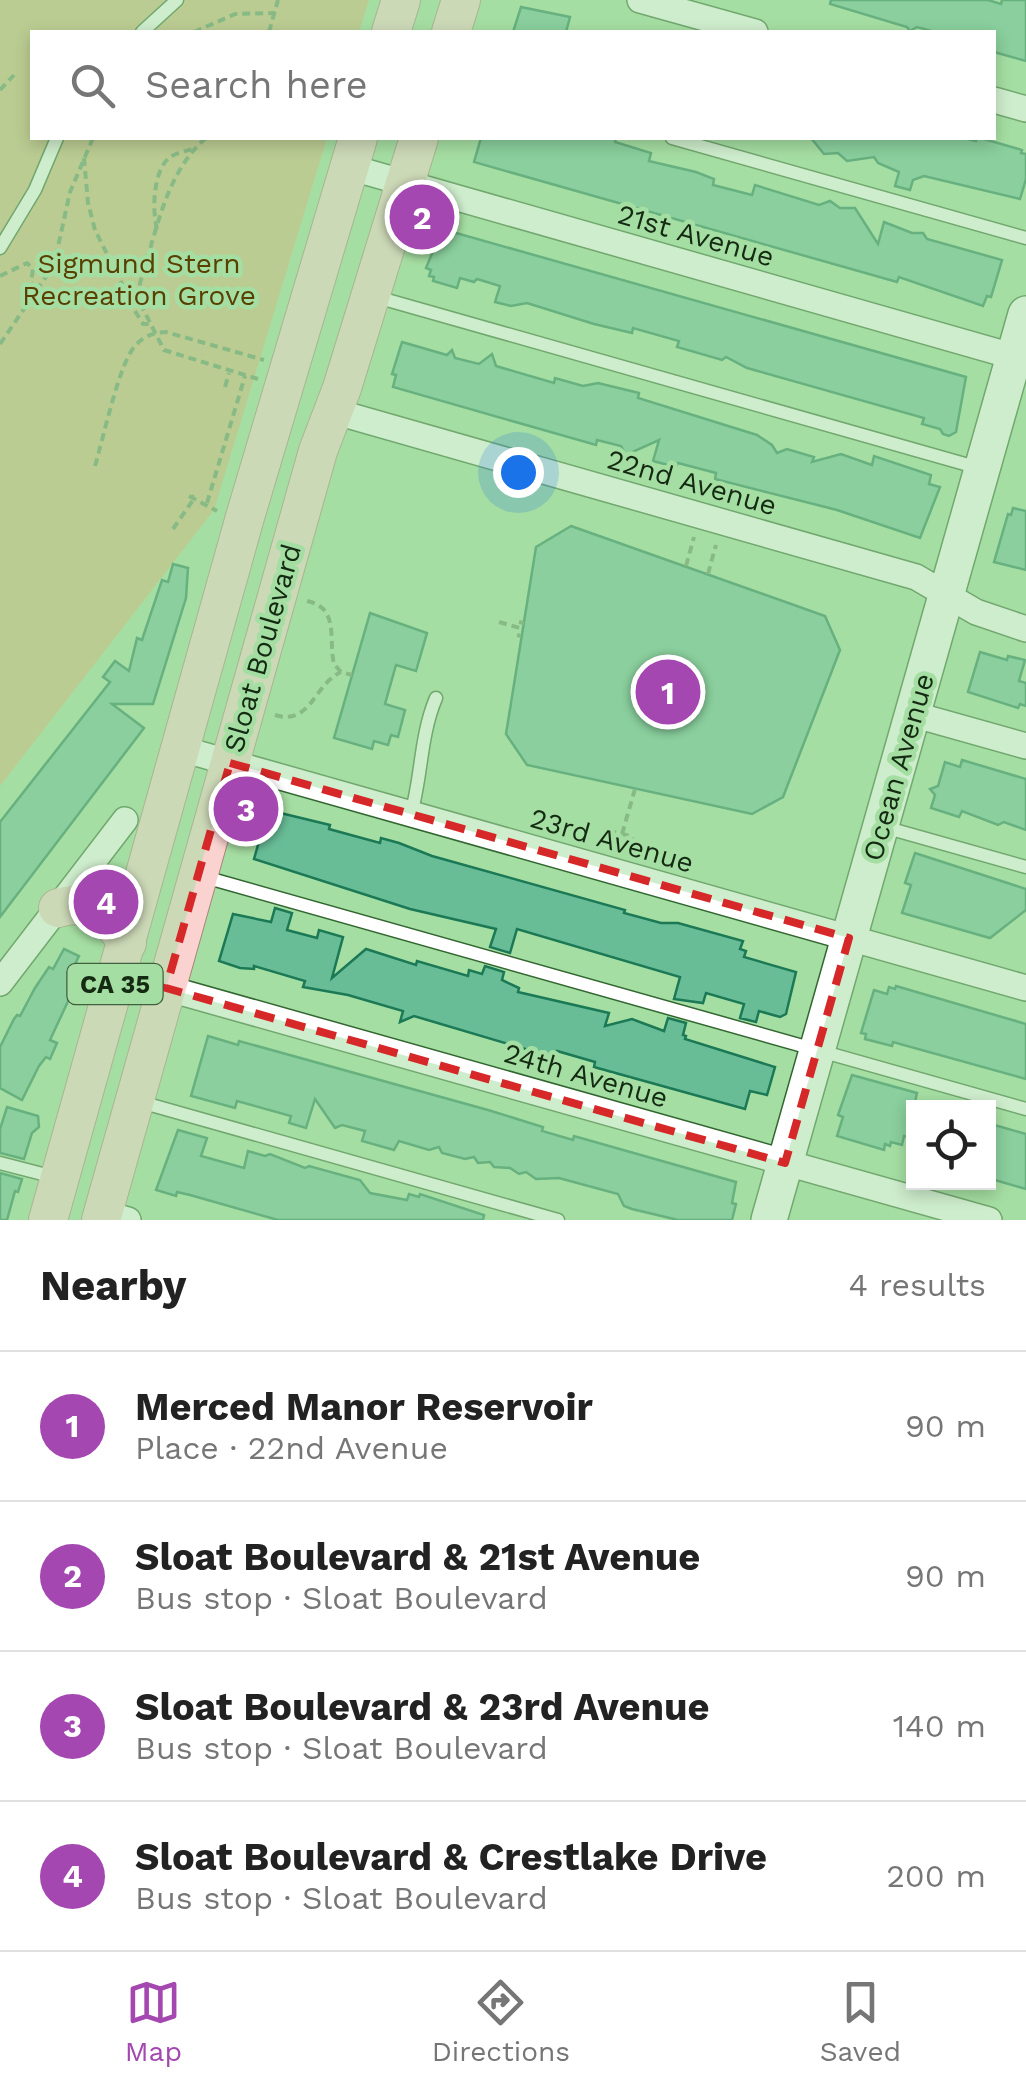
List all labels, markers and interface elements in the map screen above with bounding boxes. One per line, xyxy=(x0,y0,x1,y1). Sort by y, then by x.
search box xyxy=(30,30,996,140)
icon: search xyxy=(65,58,120,113)
text: Search here xyxy=(145,63,368,107)
pin: 2 xyxy=(390,180,454,254)
street label: 21st Avenue xyxy=(614,197,778,274)
park label: Sigmund Stern Recreation Grove xyxy=(22,247,256,312)
street label: 22nd Avenue xyxy=(603,442,781,522)
your location xyxy=(493,447,544,498)
street label: Sloat Boulevard xyxy=(217,540,308,756)
pin: 1 xyxy=(636,654,700,730)
street label: Ocean Avenue xyxy=(856,670,941,865)
pin: 3 xyxy=(214,772,278,846)
street label: 23rd Avenue xyxy=(526,801,697,880)
pin: 4 xyxy=(74,864,138,940)
road number: CA 35 xyxy=(68,964,162,1004)
street label: 24th Avenue xyxy=(500,1036,672,1115)
map controls xyxy=(906,1100,996,1190)
button: locate xyxy=(906,1100,996,1190)
text: Nearby xyxy=(40,1261,187,1310)
text: 4 results xyxy=(848,1266,986,1304)
text: Merced Manor Reservoir xyxy=(135,1385,593,1429)
text: 1 xyxy=(66,1407,79,1445)
text: 90 m xyxy=(905,1407,986,1445)
text: Place · 22nd Avenue xyxy=(135,1429,448,1467)
text: Sloat Boulevard & 21st Avenue xyxy=(135,1535,700,1579)
text: 2 xyxy=(63,1557,82,1595)
text: 90 m xyxy=(905,1557,986,1595)
text: Bus stop · Sloat Boulevard xyxy=(135,1579,548,1617)
text: Sloat Boulevard & 23rd Avenue xyxy=(135,1685,710,1729)
text: 3 xyxy=(63,1707,82,1745)
text: 140 m xyxy=(893,1707,986,1745)
text: Bus stop · Sloat Boulevard xyxy=(135,1729,548,1767)
text: Sloat Boulevard & Crestlake Drive xyxy=(135,1835,767,1879)
text: 4 xyxy=(62,1857,83,1895)
text: 200 m xyxy=(886,1857,986,1895)
text: Bus stop · Sloat Boulevard xyxy=(135,1879,548,1917)
tab: Map xyxy=(125,1975,182,2068)
tab: Directions xyxy=(432,1975,570,2068)
tab: Saved xyxy=(820,1975,901,2068)

